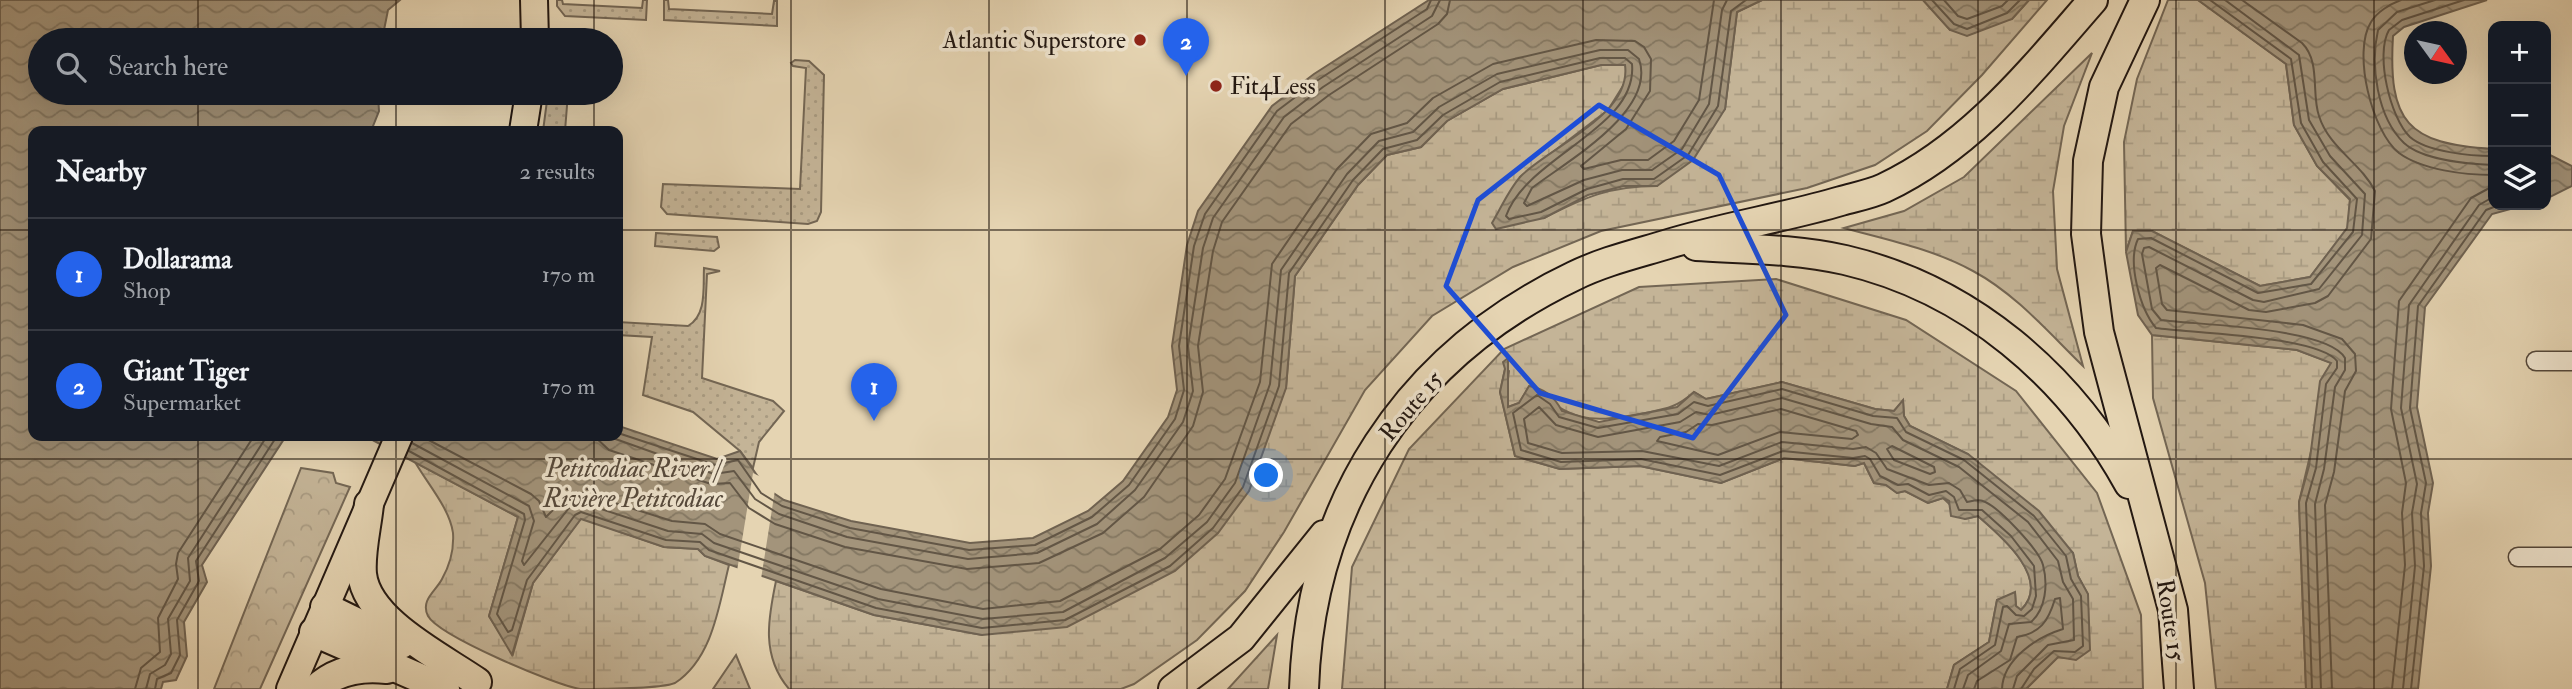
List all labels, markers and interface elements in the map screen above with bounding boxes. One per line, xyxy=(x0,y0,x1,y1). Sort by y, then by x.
pin: 2 xyxy=(1163,18,1209,76)
north arrow xyxy=(2404,21,2467,84)
map controls xyxy=(2488,21,2551,210)
button: + xyxy=(2488,21,2551,84)
place label: Atlantic Superstore xyxy=(942,25,1126,56)
search box xyxy=(28,28,623,105)
marker: Atlantic Superstore xyxy=(1132,32,1148,48)
icon: search xyxy=(52,48,90,86)
text: Search here xyxy=(108,51,228,83)
place label: Fit4Less xyxy=(1230,71,1316,102)
marker: Fit4Less xyxy=(1208,78,1224,94)
button: − xyxy=(2488,84,2551,147)
button: layers xyxy=(2488,147,2551,210)
text: Nearby xyxy=(56,153,146,190)
text: 2 results xyxy=(520,157,595,186)
text: Dollarama xyxy=(123,244,232,276)
text: 1 xyxy=(75,260,83,289)
text: 170 m xyxy=(542,260,595,289)
text: Shop xyxy=(123,276,171,305)
text: Giant Tiger xyxy=(123,356,249,388)
pin: 1 xyxy=(851,363,897,421)
street label: Route 15 xyxy=(1373,364,1450,448)
text: 2 xyxy=(73,372,85,401)
text: 170 m xyxy=(542,372,595,401)
text: Supermarket xyxy=(123,388,241,417)
water label: Petitcodiac River / Rivière Petitcodiac xyxy=(542,453,724,515)
your location xyxy=(1249,458,1283,492)
street label: Route 15 xyxy=(2149,577,2192,664)

